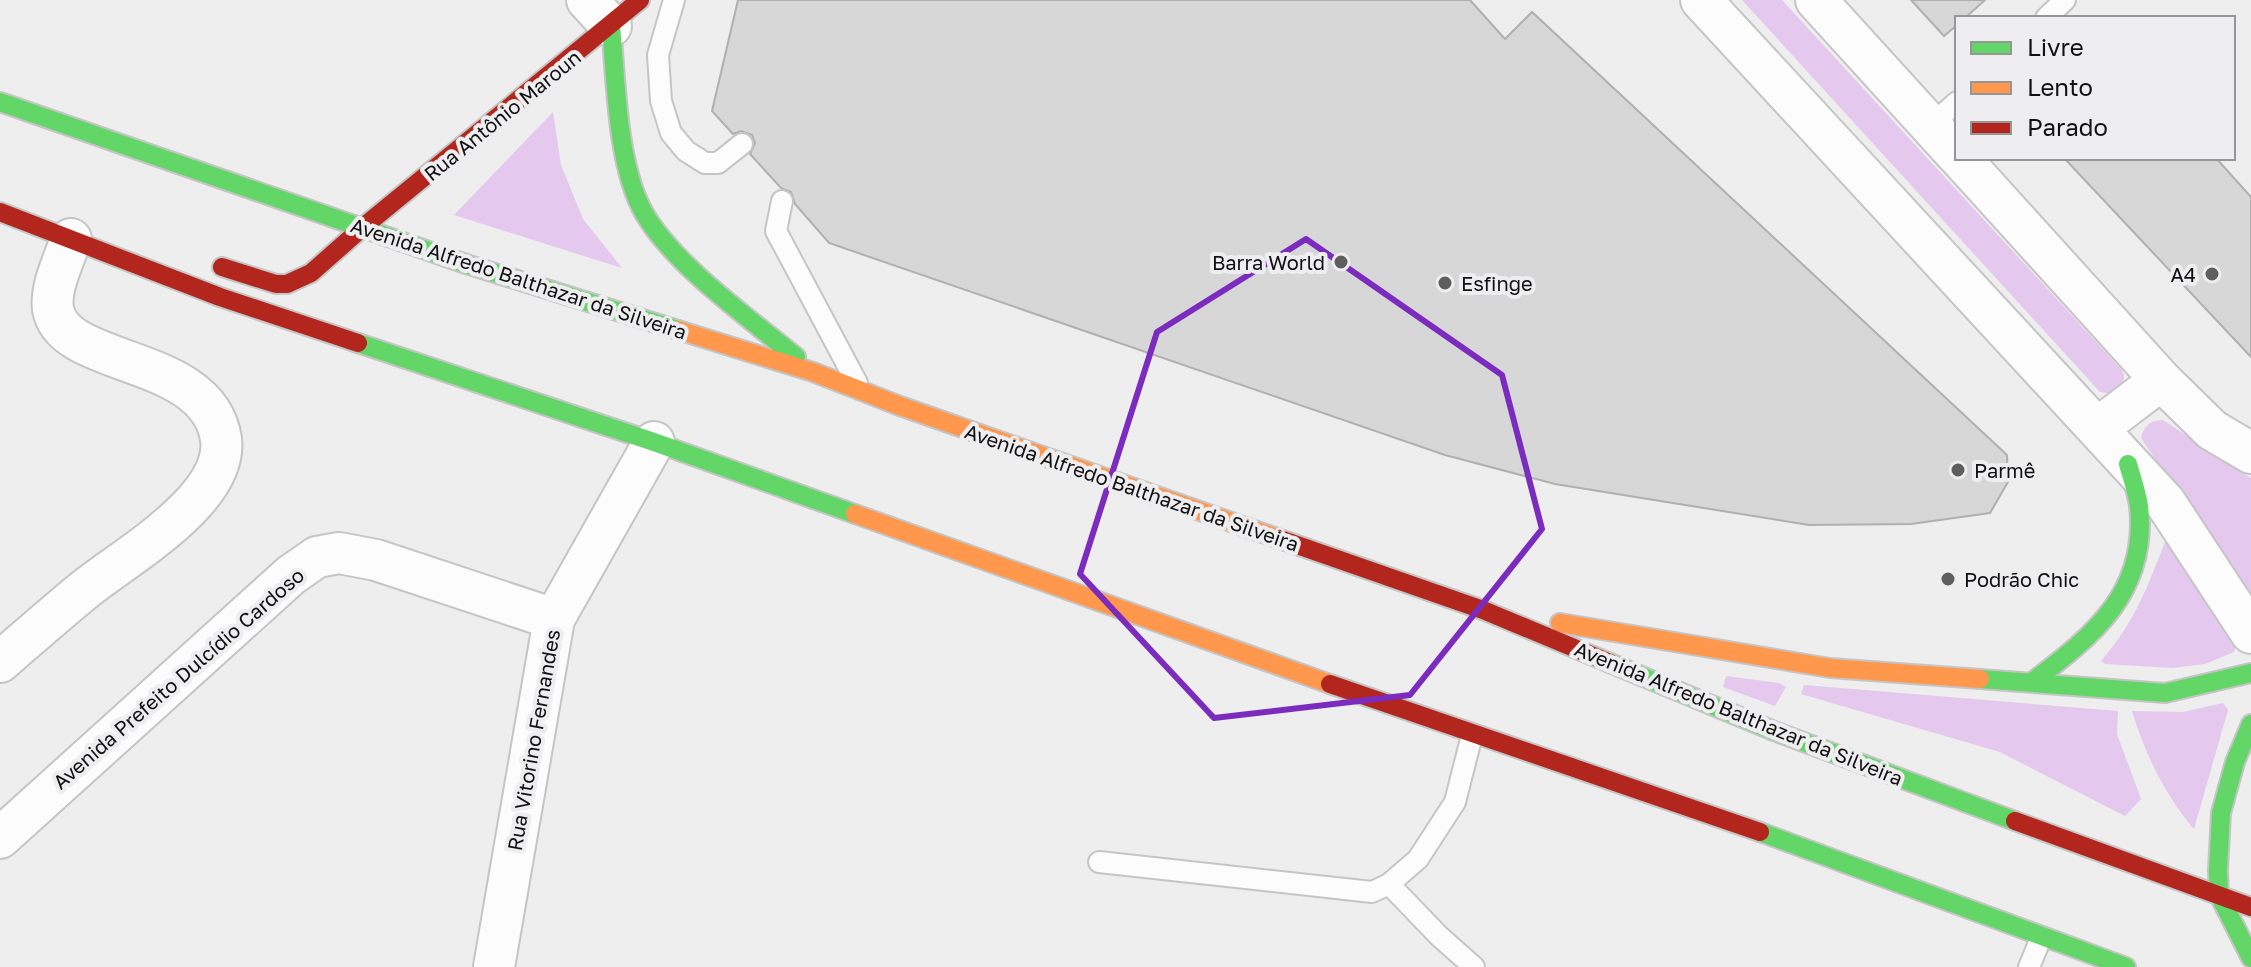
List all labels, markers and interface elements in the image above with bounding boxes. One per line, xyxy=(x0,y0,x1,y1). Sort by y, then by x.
legend xyxy=(1955,16,2235,160)
text: Livre xyxy=(2027,32,2084,61)
street label: Rua Antônio Maroun xyxy=(419,45,585,185)
text: Lento xyxy=(2027,72,2093,101)
text: Parado xyxy=(2027,112,2108,141)
street label: Avenida Alfredo Balthazar da Silveira xyxy=(348,212,690,344)
place label: Barra World xyxy=(1212,250,1325,274)
marker: Barra World xyxy=(1332,253,1350,271)
place label: A4 xyxy=(2170,262,2196,286)
marker: A4 xyxy=(2203,265,2221,283)
place label: Esfinge xyxy=(1461,271,1533,295)
marker: Esfinge xyxy=(1436,274,1454,292)
street label: Avenida Alfredo Balthazar da Silveira xyxy=(962,418,1302,556)
place label: Parmê xyxy=(1974,458,2035,482)
marker: Parmê xyxy=(1949,461,1967,479)
street label: Avenida Prefeito Dulcídio Cardoso xyxy=(48,562,308,794)
place label: Podrão Chic xyxy=(1964,567,2079,591)
marker: Podrão Chic xyxy=(1939,570,1957,588)
street label: Rua Vitorino Fernandes xyxy=(502,627,564,853)
street label: Avenida Alfredo Balthazar da Silveira xyxy=(1571,636,1907,790)

